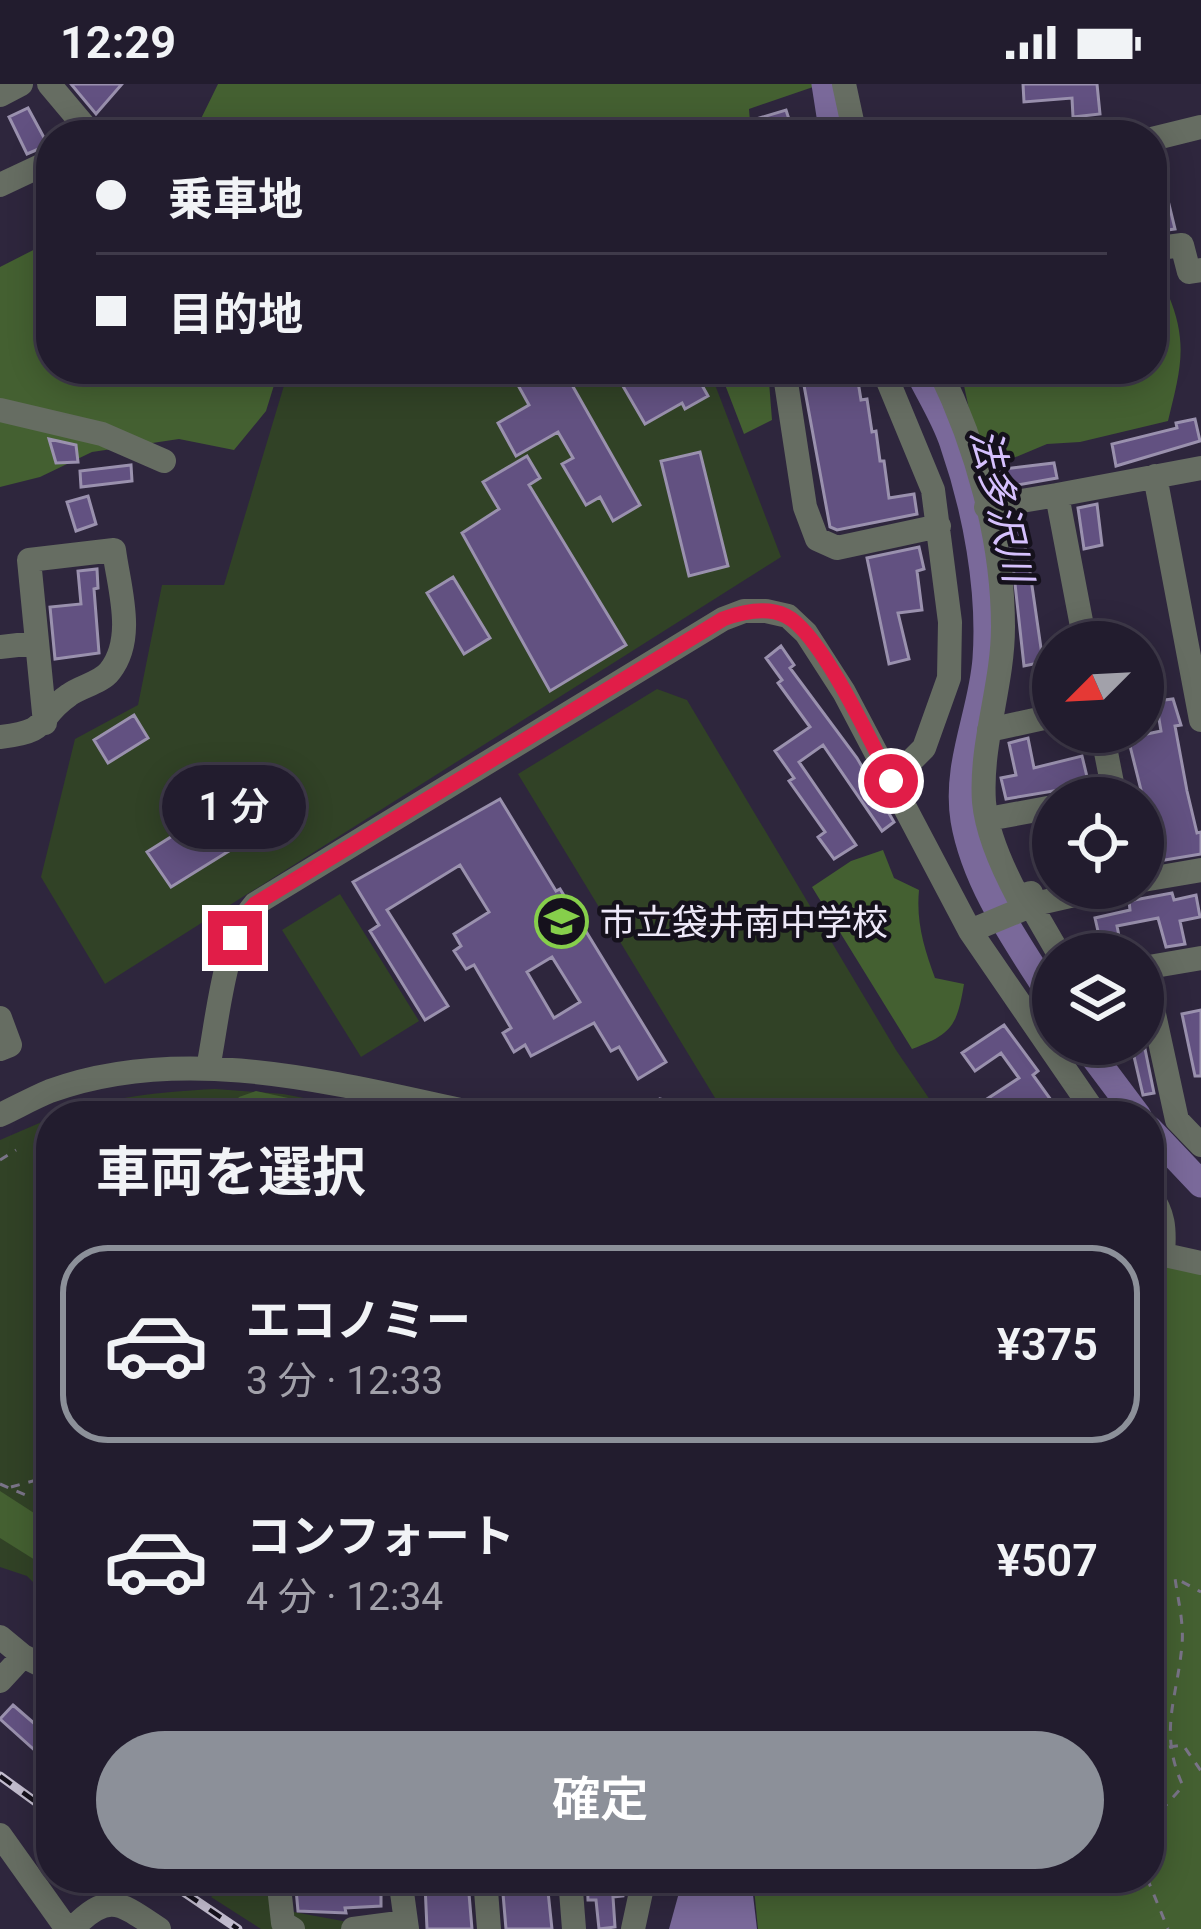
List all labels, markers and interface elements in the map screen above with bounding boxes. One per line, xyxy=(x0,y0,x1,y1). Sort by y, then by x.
text: 12:29 xyxy=(60,16,176,69)
text: 乗車地 xyxy=(168,173,303,226)
text: 目的地 xyxy=(168,288,303,341)
water label: 法多沢川 xyxy=(961,424,1042,590)
north arrow xyxy=(1032,621,1164,753)
map controls xyxy=(1032,621,1164,1065)
route start xyxy=(864,754,918,808)
callout: 1 分 xyxy=(163,764,307,848)
button: locate xyxy=(1032,777,1164,909)
text: 1 分 xyxy=(199,784,269,830)
school or university icon: 市立袋井南中学校 xyxy=(533,894,589,950)
place label: 市立袋井南中学校 xyxy=(600,902,888,944)
route end xyxy=(208,911,262,965)
button: layers xyxy=(1032,933,1164,1065)
text: 車両を選択 xyxy=(96,1141,366,1204)
icon: car xyxy=(102,1290,210,1398)
text: エコノミー xyxy=(246,1294,471,1347)
text: ¥375 xyxy=(997,1318,1098,1371)
text: 3 分 · 12:33 xyxy=(246,1358,443,1404)
icon: car xyxy=(102,1506,210,1614)
text: コンフォート xyxy=(246,1510,515,1563)
text: ¥507 xyxy=(997,1534,1098,1587)
text: 4 分 · 12:34 xyxy=(246,1574,443,1620)
button: 確定 xyxy=(96,1731,1104,1869)

